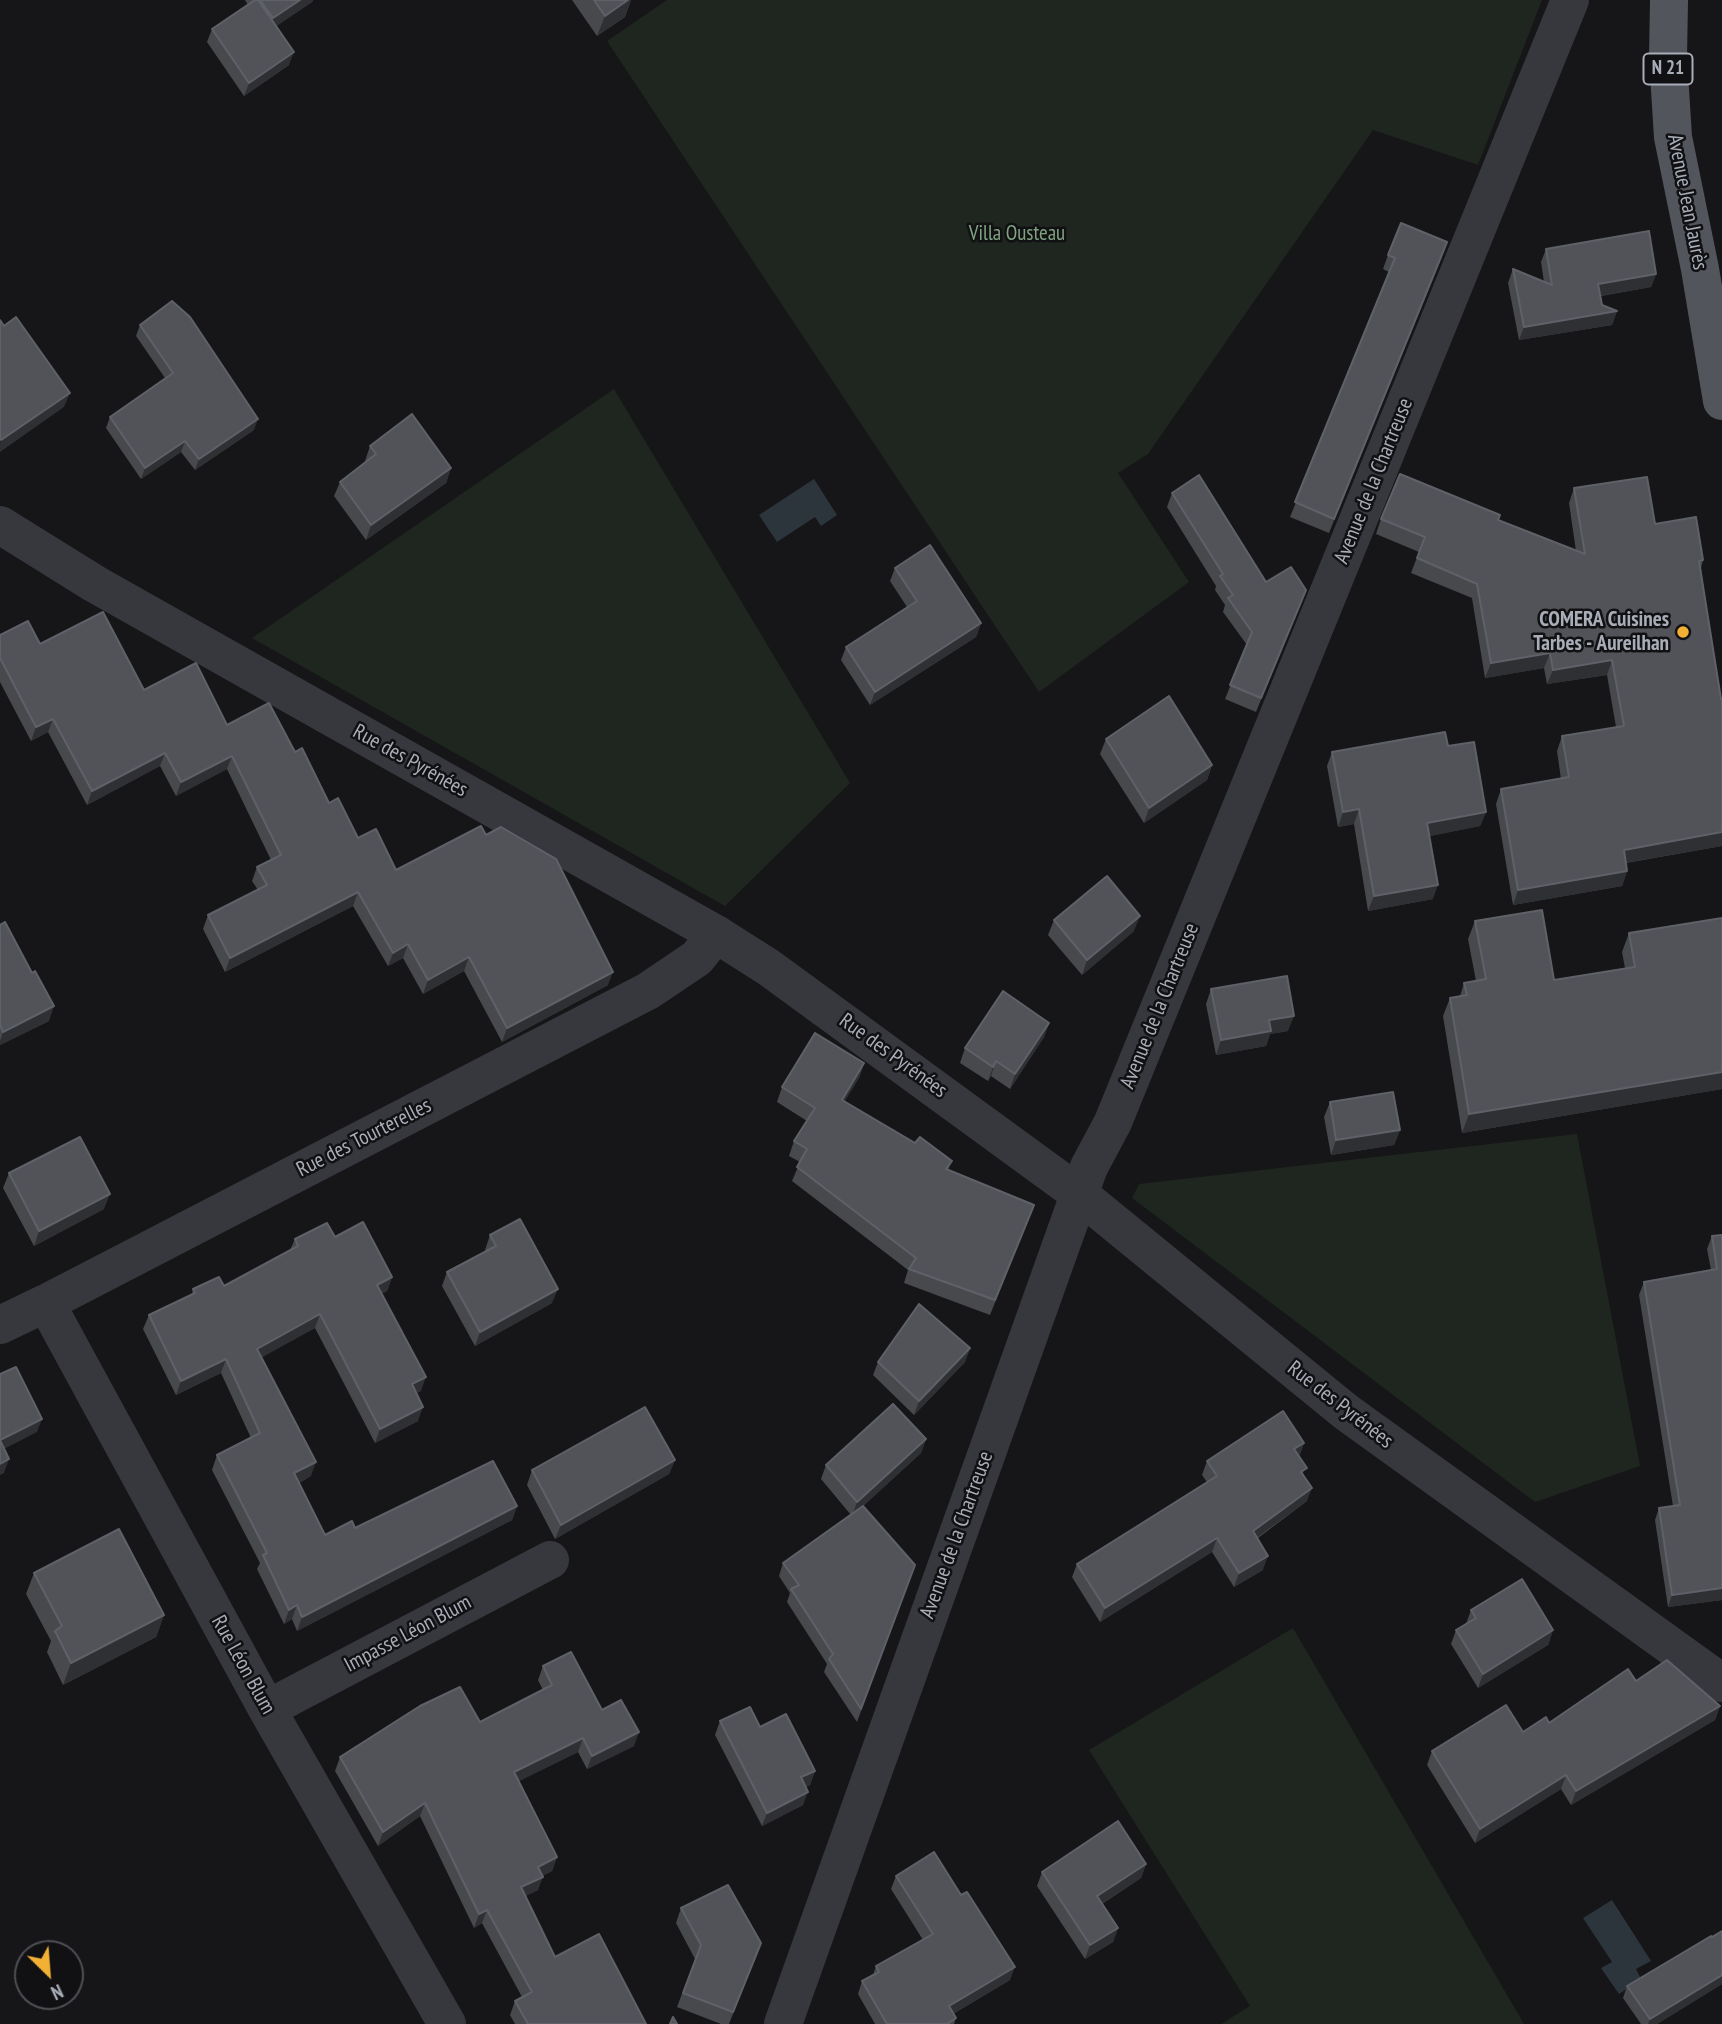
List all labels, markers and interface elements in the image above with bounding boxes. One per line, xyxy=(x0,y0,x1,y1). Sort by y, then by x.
road number: N 21 xyxy=(1644,54,1692,85)
street label: Avenue Jean Jaurès xyxy=(1662,132,1712,272)
park label: Villa Ousteau xyxy=(969,221,1065,247)
street label: Avenue de la Chartreuse xyxy=(1329,395,1419,567)
place label: COMERA Cuisines Tarbes - Aureilhan xyxy=(1533,607,1669,657)
marker: COMERA Cuisines Tarbes - Aureilhan xyxy=(1675,624,1691,640)
street label: Rue des Pyrénées xyxy=(348,719,472,803)
street label: Avenue de la Chartreuse xyxy=(1115,920,1205,1092)
street label: Rue des Pyrénées xyxy=(834,1009,952,1103)
street label: Rue des Tourterelles xyxy=(293,1093,435,1183)
street label: Rue des Pyrénées xyxy=(1282,1356,1398,1454)
street label: Avenue de la Chartreuse xyxy=(915,1448,999,1622)
street label: Impasse Léon Blum xyxy=(340,1590,476,1678)
street label: Rue Léon Blum xyxy=(206,1611,280,1719)
north arrow xyxy=(14,1940,84,2010)
text: N xyxy=(47,1979,67,2005)

